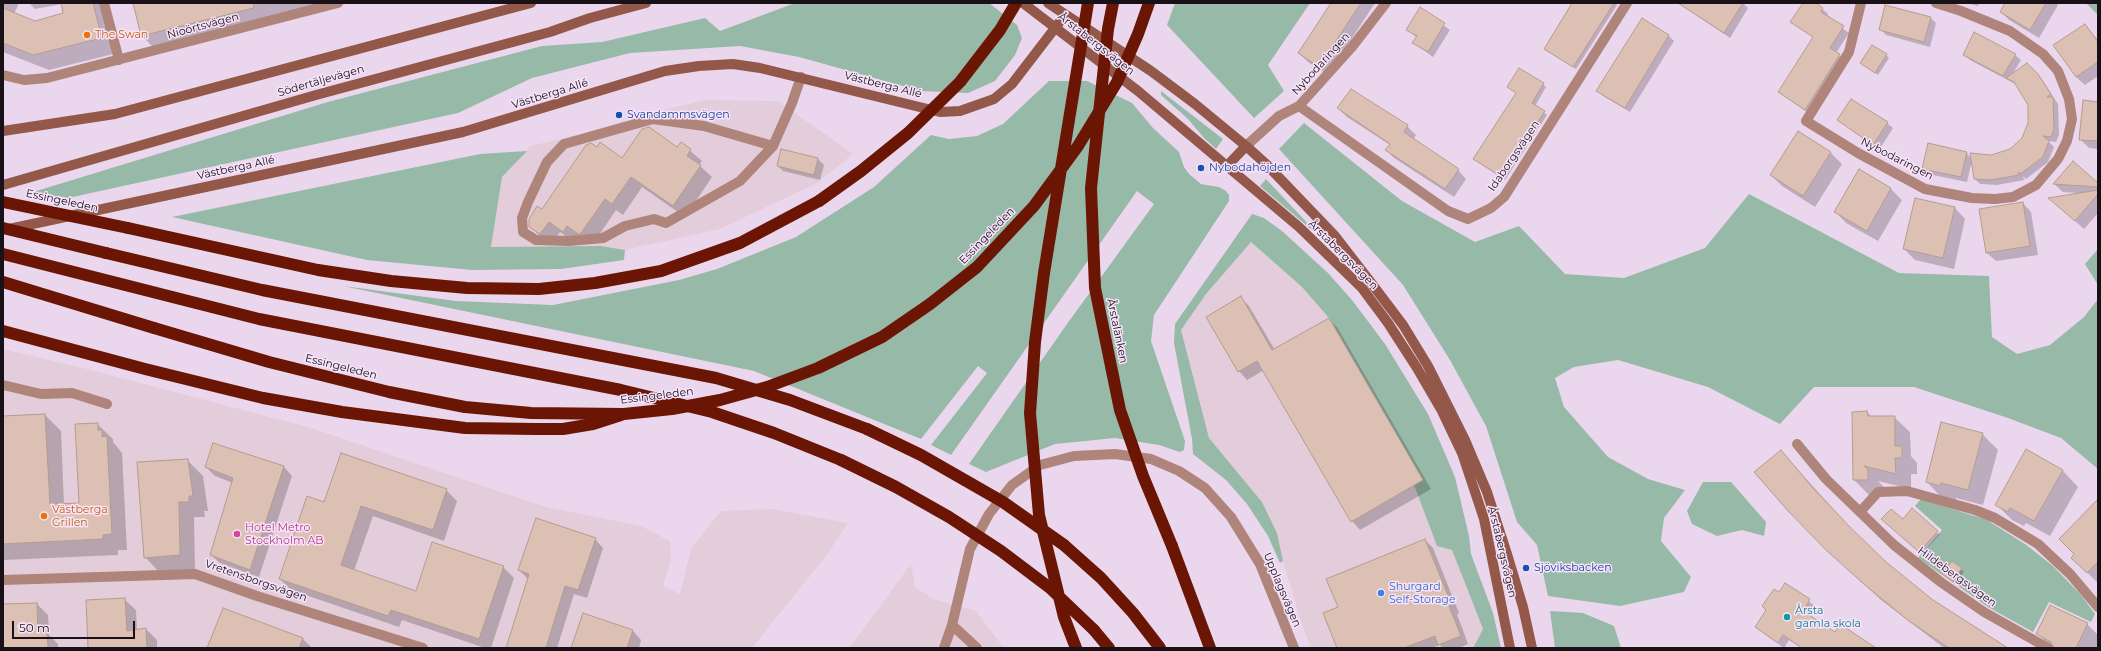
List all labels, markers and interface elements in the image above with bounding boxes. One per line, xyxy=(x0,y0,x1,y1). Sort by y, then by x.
street label: Nioörtsvägen xyxy=(166,10,240,42)
street label: Årstabergsvägen xyxy=(1055,10,1137,78)
place label: The Swan xyxy=(95,28,148,42)
marker: The Swan xyxy=(82,30,92,40)
street label: Nybodaringen xyxy=(1289,30,1353,98)
street label: Södertäljevägen xyxy=(276,62,366,100)
street label: Västberga Allé xyxy=(843,69,923,101)
street label: Västberga Allé xyxy=(510,76,590,112)
place label: Svandammsvägen xyxy=(627,108,730,122)
marker: Svandammsvägen xyxy=(614,110,624,120)
street label: Idaborgsvägen xyxy=(1485,118,1543,194)
street label: Nybodaringen xyxy=(1859,135,1935,183)
street label: Västberga Allé xyxy=(196,153,276,183)
place label: Nybodahöjden xyxy=(1209,161,1291,175)
marker: Nybodahöjden xyxy=(1196,163,1206,173)
street label: Essingeleden xyxy=(25,187,99,215)
street label: Essingeleden xyxy=(957,205,1017,267)
street label: Årstabergsvägen xyxy=(1305,217,1381,293)
street label: Årstalänken xyxy=(1104,298,1130,364)
street label: Essingeleden xyxy=(304,352,378,382)
street label: Essingeleden xyxy=(620,385,694,407)
place label: Västberga Grillen xyxy=(52,503,108,529)
street label: Årstabergsvägen xyxy=(1485,505,1519,599)
marker: Västberga Grillen xyxy=(39,511,49,521)
place label: Hotel Metro Stockholm AB xyxy=(245,521,324,547)
marker: Hotel Metro Stockholm AB xyxy=(232,529,242,539)
street label: Hildebergsvägen xyxy=(1915,544,1999,610)
street label: Upplagsvägen xyxy=(1260,551,1304,629)
street label: Vretensborgsvägen xyxy=(203,557,309,605)
place label: Sjöviksbacken xyxy=(1534,561,1612,575)
marker: Sjöviksbacken xyxy=(1521,563,1531,573)
place label: Shurgard Self-Storage xyxy=(1389,580,1456,606)
marker: Shurgard Self-Storage xyxy=(1376,588,1386,598)
place label: Årsta gamla skola xyxy=(1795,604,1861,630)
marker: Årsta gamla skola xyxy=(1782,612,1792,622)
scale bar xyxy=(14,613,137,639)
text: 50 m xyxy=(19,620,50,635)

